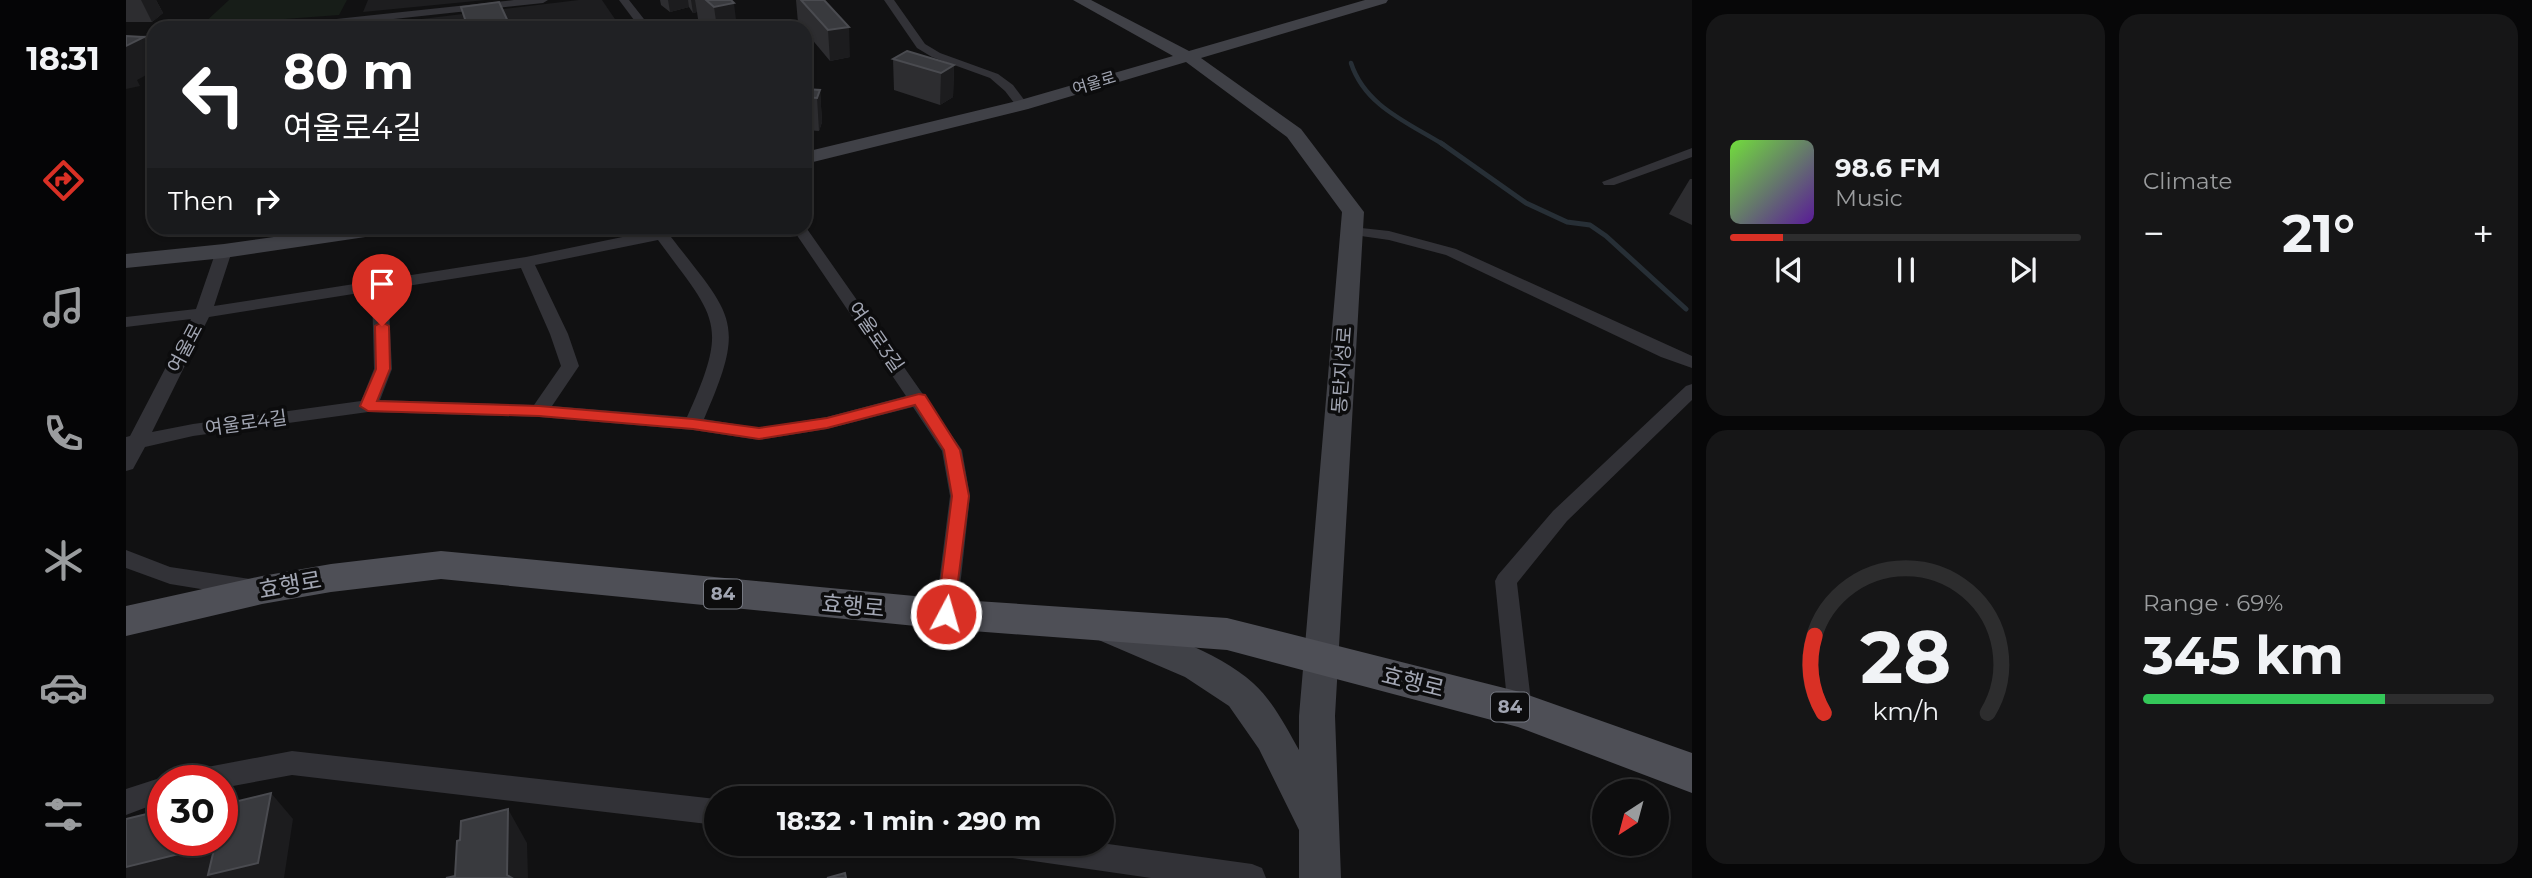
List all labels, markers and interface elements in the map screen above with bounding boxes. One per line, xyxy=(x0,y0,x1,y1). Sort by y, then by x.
text: 18:31 xyxy=(26,39,100,78)
text: 80 m xyxy=(283,42,414,101)
icon: left xyxy=(168,49,259,140)
street label: 여울로 xyxy=(1070,67,1118,99)
text: 여울로4길 xyxy=(283,108,422,147)
text: 98.6 FM xyxy=(1835,152,1941,184)
icon: directions xyxy=(39,156,88,205)
text: Climate xyxy=(2143,167,2232,195)
icon: right xyxy=(248,182,286,220)
text: Music xyxy=(1835,184,1903,212)
text: Then xyxy=(168,185,234,217)
text: 21° xyxy=(2282,202,2355,265)
text: − xyxy=(2143,210,2165,257)
text: + xyxy=(2472,210,2494,257)
icon: previous xyxy=(1770,251,1808,289)
icon: pause xyxy=(1887,251,1925,289)
icon: next xyxy=(2004,251,2042,289)
pin xyxy=(352,254,412,326)
icon: arrive xyxy=(363,265,401,303)
icon: music xyxy=(39,283,88,332)
street label: 여울로3길 xyxy=(843,297,909,377)
street label: 여울로 xyxy=(163,319,207,377)
street label: 동탄지성로 xyxy=(1327,326,1357,414)
street label: 여울로4길 xyxy=(204,406,288,440)
icon: phone xyxy=(39,409,88,458)
icon: climate xyxy=(39,536,88,585)
street label: 효행로 xyxy=(256,566,324,604)
position arrow xyxy=(909,577,983,651)
road number: 84 xyxy=(704,580,742,608)
street label: 효행로 xyxy=(820,589,886,623)
text: Range · 69% xyxy=(2143,589,2283,617)
text: 28 xyxy=(1860,613,1951,701)
text: 345 km xyxy=(2143,624,2344,687)
street label: 효행로 xyxy=(1379,661,1447,703)
icon: car xyxy=(39,663,88,712)
road number: 84 xyxy=(1491,692,1529,722)
text: km/h xyxy=(1872,696,1939,726)
speed limit sign: 30 xyxy=(147,765,238,856)
north arrow xyxy=(1592,779,1670,856)
map controls xyxy=(1592,779,1669,856)
icon: filters xyxy=(39,790,88,839)
text: 18:32 · 1 min · 290 m xyxy=(777,805,1041,837)

